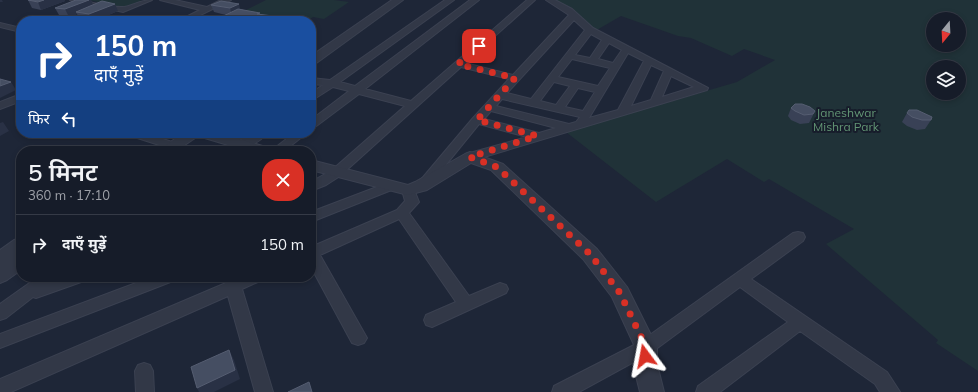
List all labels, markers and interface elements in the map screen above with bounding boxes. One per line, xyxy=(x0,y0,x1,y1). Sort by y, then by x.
north arrow xyxy=(926,12,966,52)
map controls xyxy=(926,12,966,100)
text: 150 m xyxy=(94,28,177,63)
pin xyxy=(462,29,496,63)
icon: right xyxy=(28,32,80,84)
icon: arrive xyxy=(468,35,490,57)
button: layers xyxy=(926,60,966,100)
text: दाएँ मुड़ें xyxy=(94,63,143,86)
park label: Janeshwar Mishra Park xyxy=(813,105,880,134)
icon: left xyxy=(58,108,80,130)
text: फिर xyxy=(28,109,50,128)
text: 5 मिनट xyxy=(28,157,98,187)
button: close xyxy=(262,159,304,201)
text: 360 m · 17:10 xyxy=(28,187,110,203)
icon: right xyxy=(28,234,50,256)
text: दाएँ मुड़ें xyxy=(62,234,106,253)
text: 150 m xyxy=(260,235,304,254)
position arrow xyxy=(624,335,666,377)

